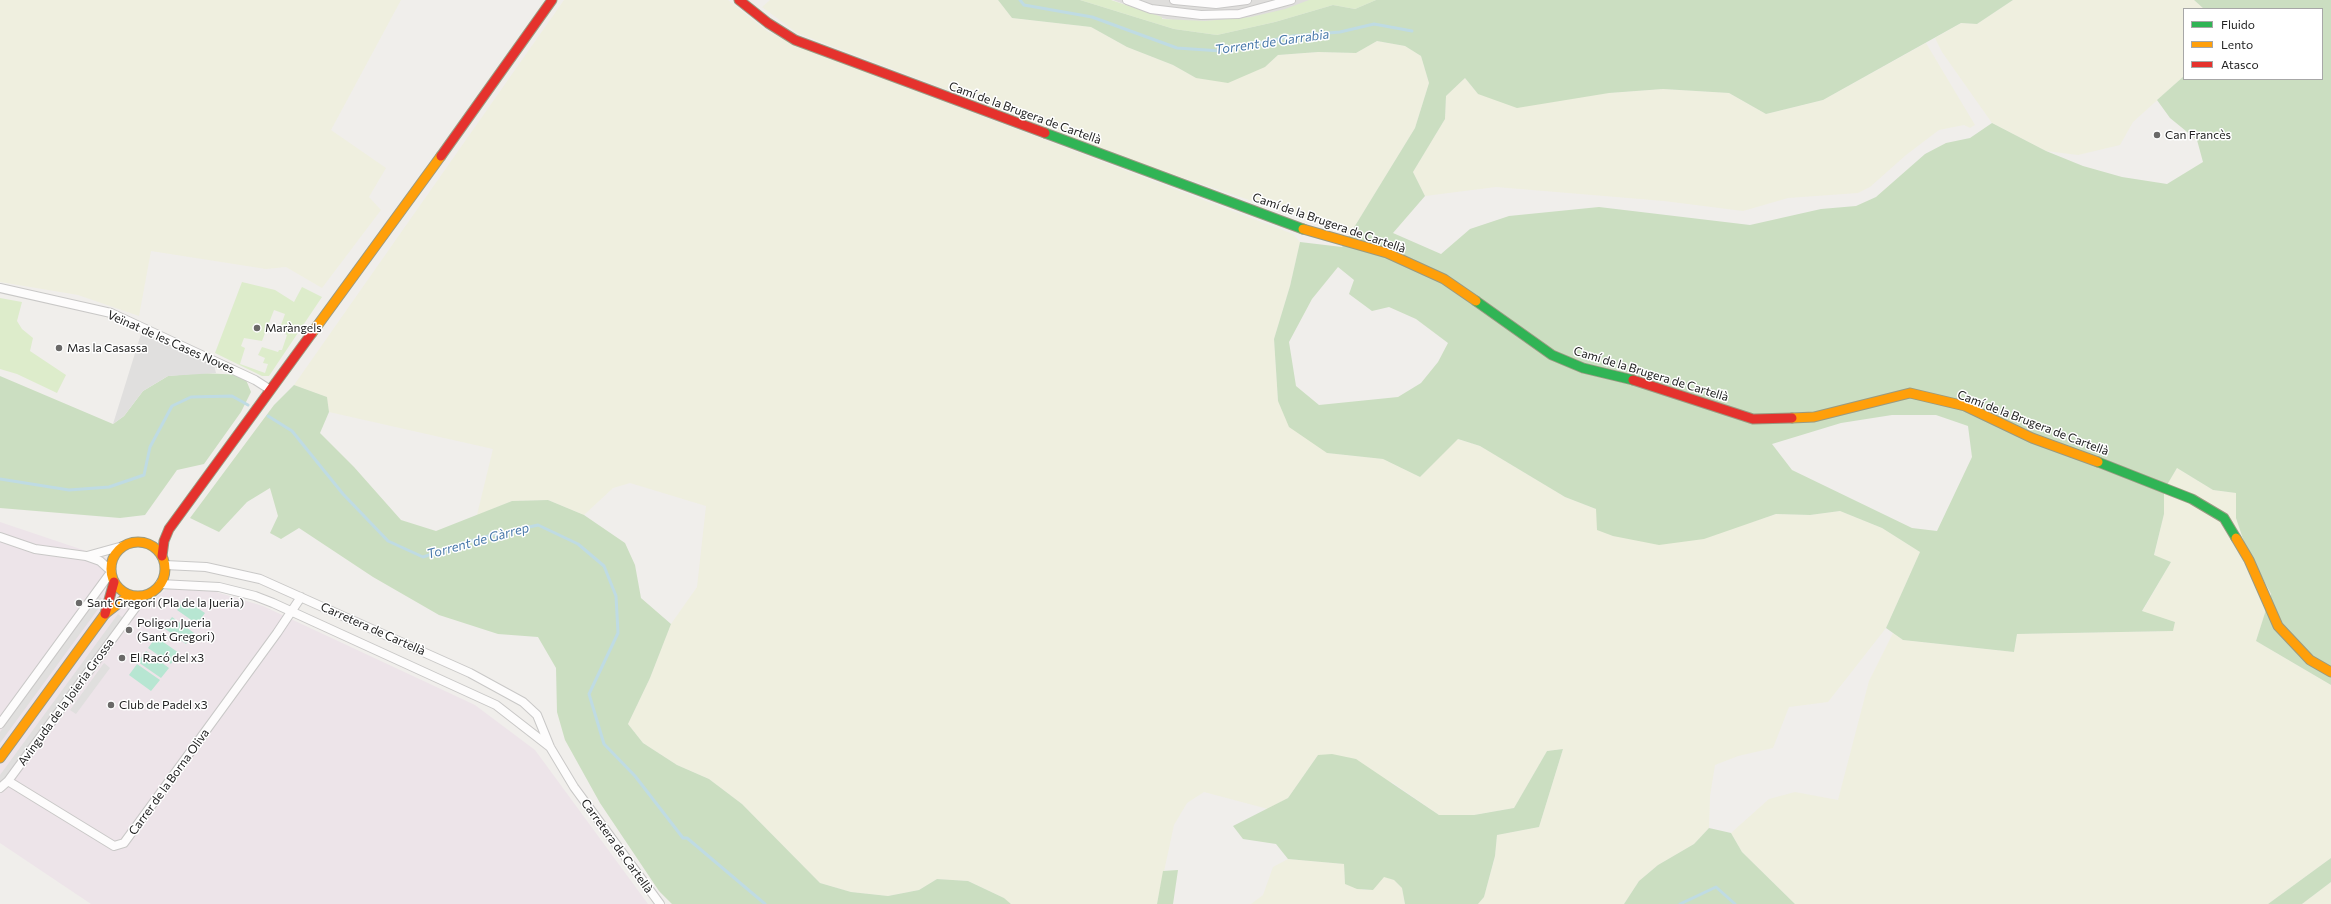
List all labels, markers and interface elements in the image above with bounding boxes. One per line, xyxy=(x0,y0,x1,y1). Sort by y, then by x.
legend xyxy=(2183,8,2323,80)
text: Fluido xyxy=(2221,17,2255,31)
water label: Torrent de Garrabia xyxy=(1214,26,1330,58)
text: Lento xyxy=(2221,37,2253,51)
text: Atasco xyxy=(2221,57,2259,71)
street label: Camí de la Brugera de Cartellà xyxy=(947,79,1103,147)
place label: Can Francès xyxy=(2165,128,2231,142)
marker: Can Francès xyxy=(2152,130,2162,140)
street label: Camí de la Brugera de Cartellà xyxy=(1251,190,1407,256)
street label: Veïnat de les Cases Noves xyxy=(105,307,237,377)
place label: Maràngels xyxy=(265,321,322,335)
marker: Maràngels xyxy=(252,323,262,333)
place label: Mas la Casassa xyxy=(67,341,147,355)
marker: Mas la Casassa xyxy=(54,343,64,353)
street label: Camí de la Brugera de Cartellà xyxy=(1572,344,1730,404)
street label: Camí de la Brugera de Cartellà xyxy=(1955,387,2111,459)
water label: Torrent de Gàrrep xyxy=(425,520,531,562)
place label: Sant Gregori (Pla de la Jueria) xyxy=(87,596,244,610)
marker: Sant Gregori (Pla de la Jueria) xyxy=(74,598,84,608)
street label: Carretera de Cartellà xyxy=(319,599,427,659)
place label: Poligon Jueria (Sant Gregori) xyxy=(137,616,215,644)
marker: Poligon Jueria (Sant Gregori) xyxy=(124,625,134,635)
street label: Avinguda de la Joieria Grossa xyxy=(15,635,117,769)
place label: El Racó del x3 xyxy=(130,651,204,665)
marker: El Racó del x3 xyxy=(117,653,127,663)
place label: Club de Padel x3 xyxy=(119,698,208,712)
marker: Club de Padel x3 xyxy=(106,700,116,710)
street label: Carrer de la Borna Oliva xyxy=(126,726,212,838)
street label: Carretera de Cartellà xyxy=(578,796,656,896)

